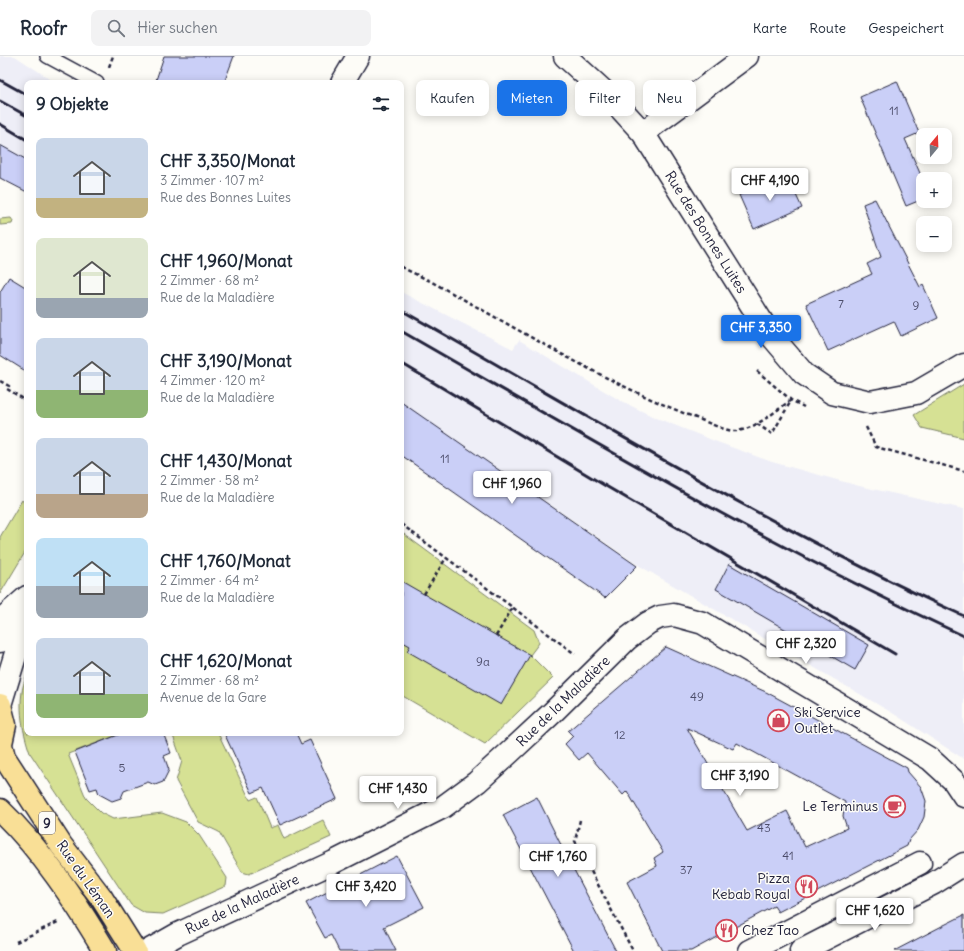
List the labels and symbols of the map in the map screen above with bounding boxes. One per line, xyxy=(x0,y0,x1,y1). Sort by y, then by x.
house number: 11 xyxy=(889,103,899,118)
north arrow xyxy=(916,128,952,164)
street label: Rue des Bonnes Luites xyxy=(661,167,751,297)
pin: CHF 4,190 xyxy=(724,168,816,202)
house number: 7 xyxy=(838,296,844,311)
house number: 9 xyxy=(913,298,920,313)
pin: CHF 3,350 xyxy=(715,315,807,349)
house number: 11 xyxy=(440,451,450,466)
pin: CHF 1,960 xyxy=(466,471,558,505)
pin: CHF 2,320 xyxy=(760,631,852,665)
street label: Rue de la Maladière xyxy=(512,652,614,750)
house number: 9a xyxy=(476,654,490,669)
house number: 49 xyxy=(690,689,704,704)
place label: Ski Service Outlet xyxy=(794,703,861,737)
shop icon: Ski Service Outlet xyxy=(766,707,792,733)
house number: 12 xyxy=(614,727,626,742)
house number: 5 xyxy=(119,760,126,775)
pin: CHF 3,190 xyxy=(694,763,786,797)
pin: CHF 1,430 xyxy=(352,776,444,810)
cafe icon: Le Terminus xyxy=(881,793,907,819)
place label: Le Terminus xyxy=(802,797,878,815)
road number: 9 xyxy=(39,812,55,834)
house number: 43 xyxy=(757,820,771,835)
street label: Rue du Léman xyxy=(53,837,119,921)
pin: CHF 1,760 xyxy=(512,844,604,878)
house number: 41 xyxy=(782,848,794,863)
house number: 37 xyxy=(680,862,692,877)
place label: Pizza Kebab Royal xyxy=(712,869,790,903)
street label: Rue de la Maladière xyxy=(182,870,302,938)
restaurant icon: Pizza Kebab Royal xyxy=(793,873,819,899)
pin: CHF 3,420 xyxy=(320,874,412,908)
pin: CHF 1,620 xyxy=(829,898,921,932)
restaurant icon: Chez Tao xyxy=(713,917,739,943)
place label: Chez Tao xyxy=(742,921,799,939)

